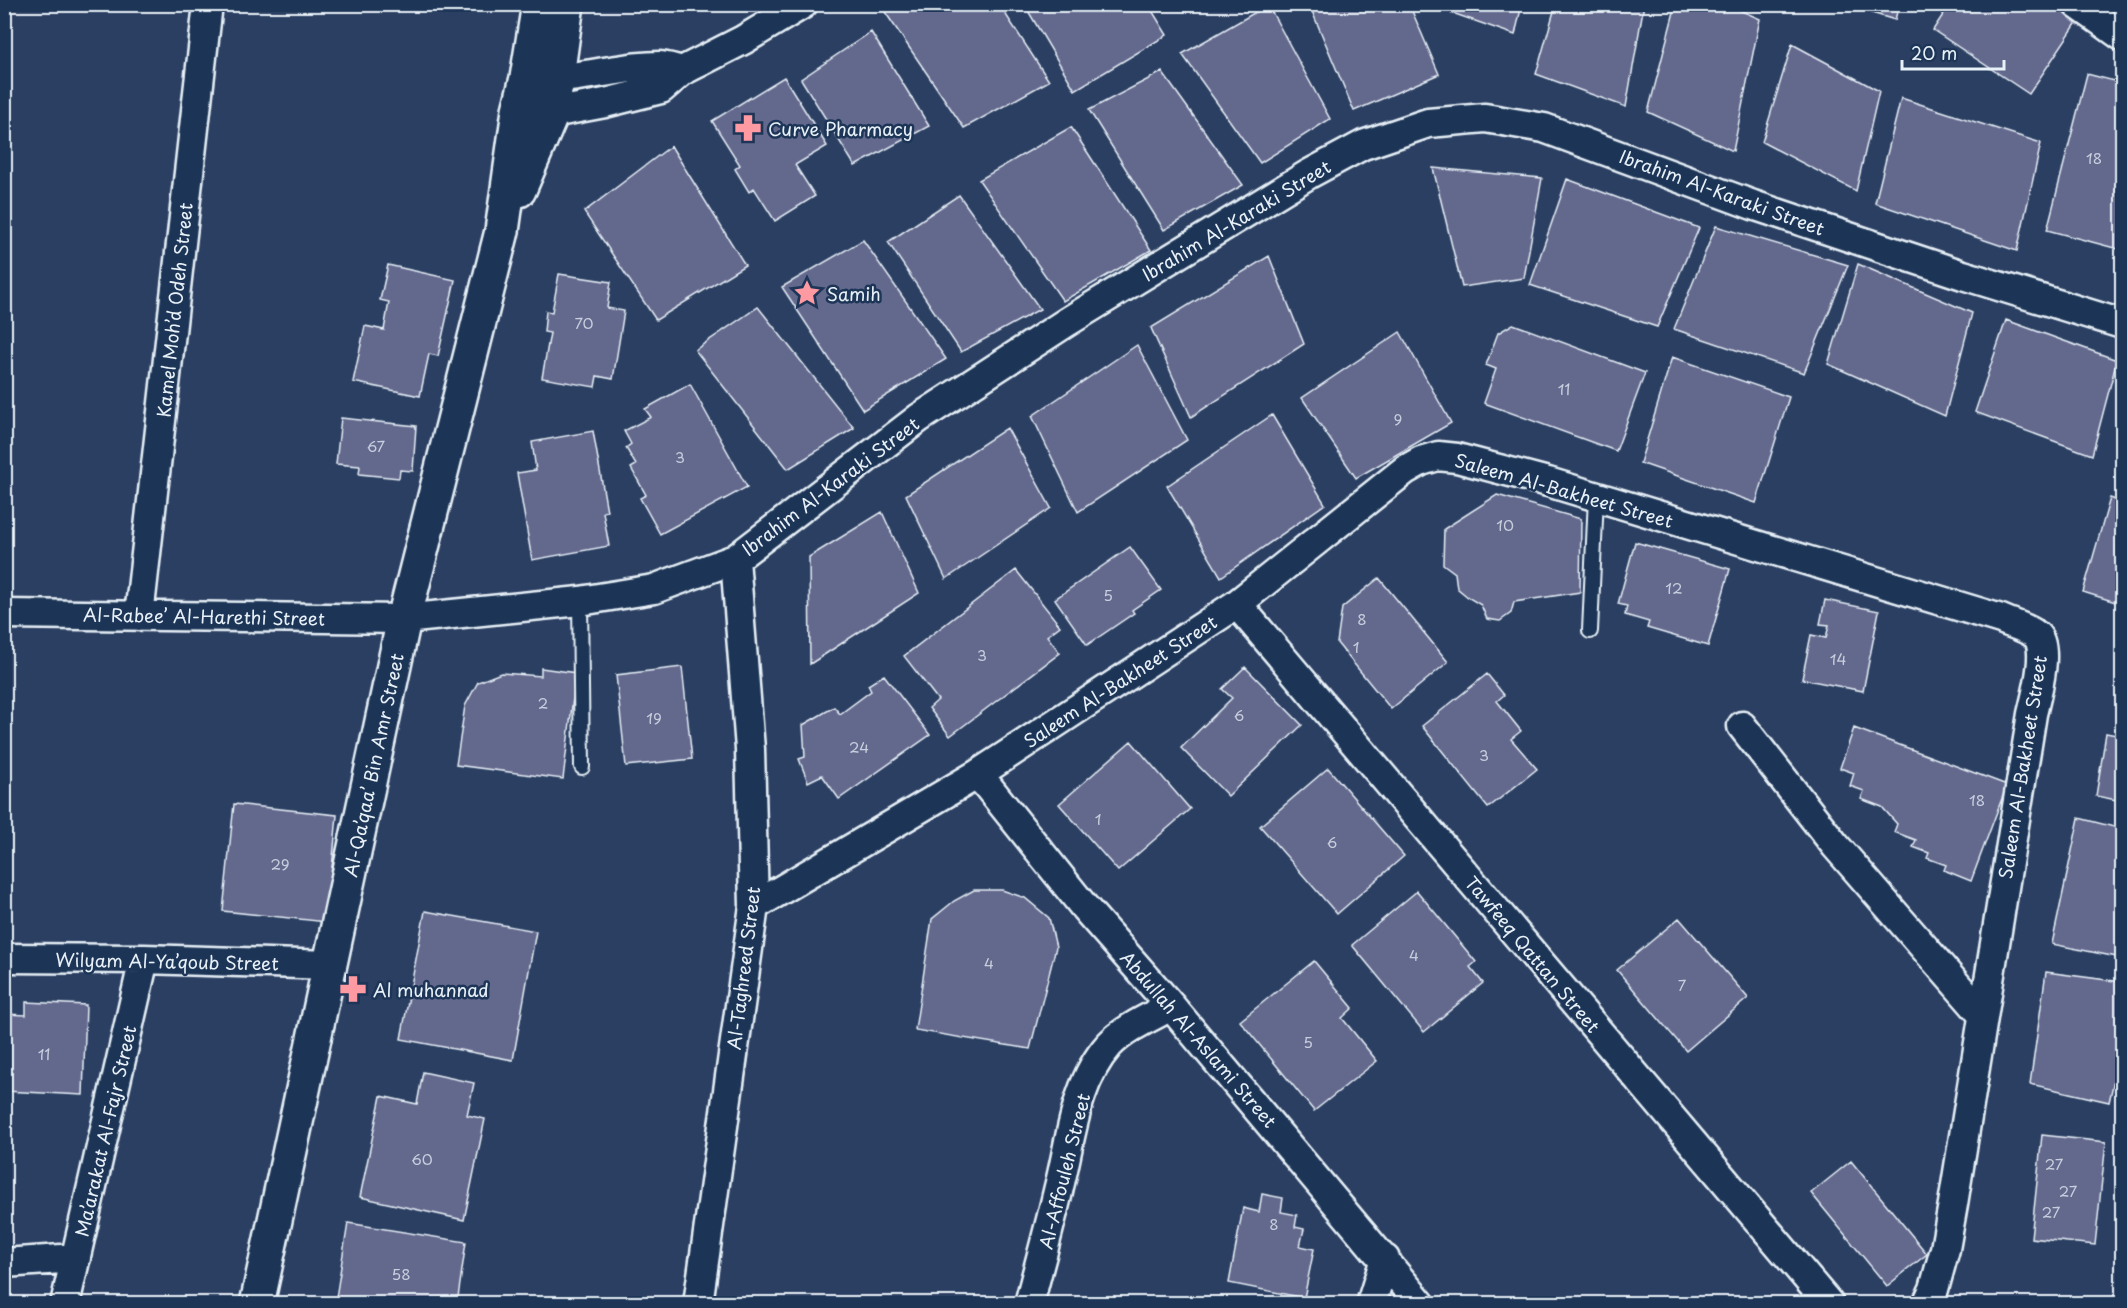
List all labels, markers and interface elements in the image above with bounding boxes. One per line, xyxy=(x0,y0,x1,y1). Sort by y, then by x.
scale bar xyxy=(1902,33,2004,71)
text: 20 m xyxy=(1911,39,1957,66)
pharmacy icon: Curve Pharmacy xyxy=(733,113,763,143)
place label: Curve Pharmacy xyxy=(768,115,913,142)
street label: Ibrahim Al-Karaki Street xyxy=(1616,142,1828,242)
house number: 18 xyxy=(2086,146,2102,169)
street label: Ibrahim Al-Karaki Street xyxy=(1136,153,1336,287)
street label: Kamel Moh’d Odeh Street xyxy=(149,201,199,419)
place icon: Samih xyxy=(792,278,822,308)
place label: Samih xyxy=(827,280,881,307)
house number: 70 xyxy=(574,311,594,334)
house number: 11 xyxy=(1558,377,1570,400)
house number: 9 xyxy=(1394,407,1402,430)
street label: Ibrahim Al-Karaki Street xyxy=(736,410,924,562)
house number: 67 xyxy=(367,434,386,457)
house number: 3 xyxy=(675,445,685,468)
street label: Saleem Al-Bakheet Street xyxy=(1452,446,1676,534)
house number: 10 xyxy=(1496,513,1514,536)
house number: 12 xyxy=(1665,576,1683,599)
house number: 5 xyxy=(1103,583,1113,606)
street label: Al-Rabee’ Al-Harethi Street xyxy=(83,600,325,632)
house number: 8 xyxy=(1357,607,1367,630)
street label: Saleem Al-Bakheet Street xyxy=(1018,608,1222,754)
house number: 1 xyxy=(1353,635,1359,658)
house number: 3 xyxy=(977,643,987,666)
house number: 14 xyxy=(1830,647,1846,670)
street label: Al-Qa’qaa’ Bin Amr Street xyxy=(336,651,410,879)
street label: Saleem Al-Bakheet Street xyxy=(1991,653,2053,881)
house number: 2 xyxy=(538,691,548,714)
house number: 6 xyxy=(1234,703,1244,726)
house number: 19 xyxy=(646,706,662,729)
house number: 24 xyxy=(849,735,869,758)
house number: 3 xyxy=(1479,743,1489,766)
house number: 18 xyxy=(1969,788,1985,811)
house number: 1 xyxy=(1095,807,1101,830)
house number: 6 xyxy=(1327,830,1337,853)
house number: 29 xyxy=(270,852,290,875)
street label: Tawfeeq Qattan Street xyxy=(1459,870,1607,1038)
street label: Al-Taghreed Street xyxy=(720,885,766,1051)
house number: 4 xyxy=(1409,943,1419,966)
street label: Abdullah Al-Aslami Street xyxy=(1115,945,1283,1133)
street label: Wilyam Al-Ya’qoub Street xyxy=(55,946,279,976)
house number: 4 xyxy=(984,951,994,974)
house number: 7 xyxy=(1678,973,1687,996)
pharmacy icon: Al muhannad xyxy=(338,974,368,1004)
place label: Al muhannad xyxy=(373,976,489,1003)
street label: Ma’arakat Al-Fajr Street xyxy=(68,1023,142,1239)
house number: 5 xyxy=(1303,1030,1313,1053)
house number: 11 xyxy=(38,1042,50,1065)
street label: Al-Affouleh Street xyxy=(1032,1090,1096,1252)
house number: 60 xyxy=(411,1147,433,1170)
house number: 27 xyxy=(2045,1152,2064,1175)
house number: 27 xyxy=(2059,1179,2078,1202)
house number: 27 xyxy=(2042,1200,2061,1223)
house number: 8 xyxy=(1269,1212,1279,1235)
house number: 58 xyxy=(391,1262,411,1285)

